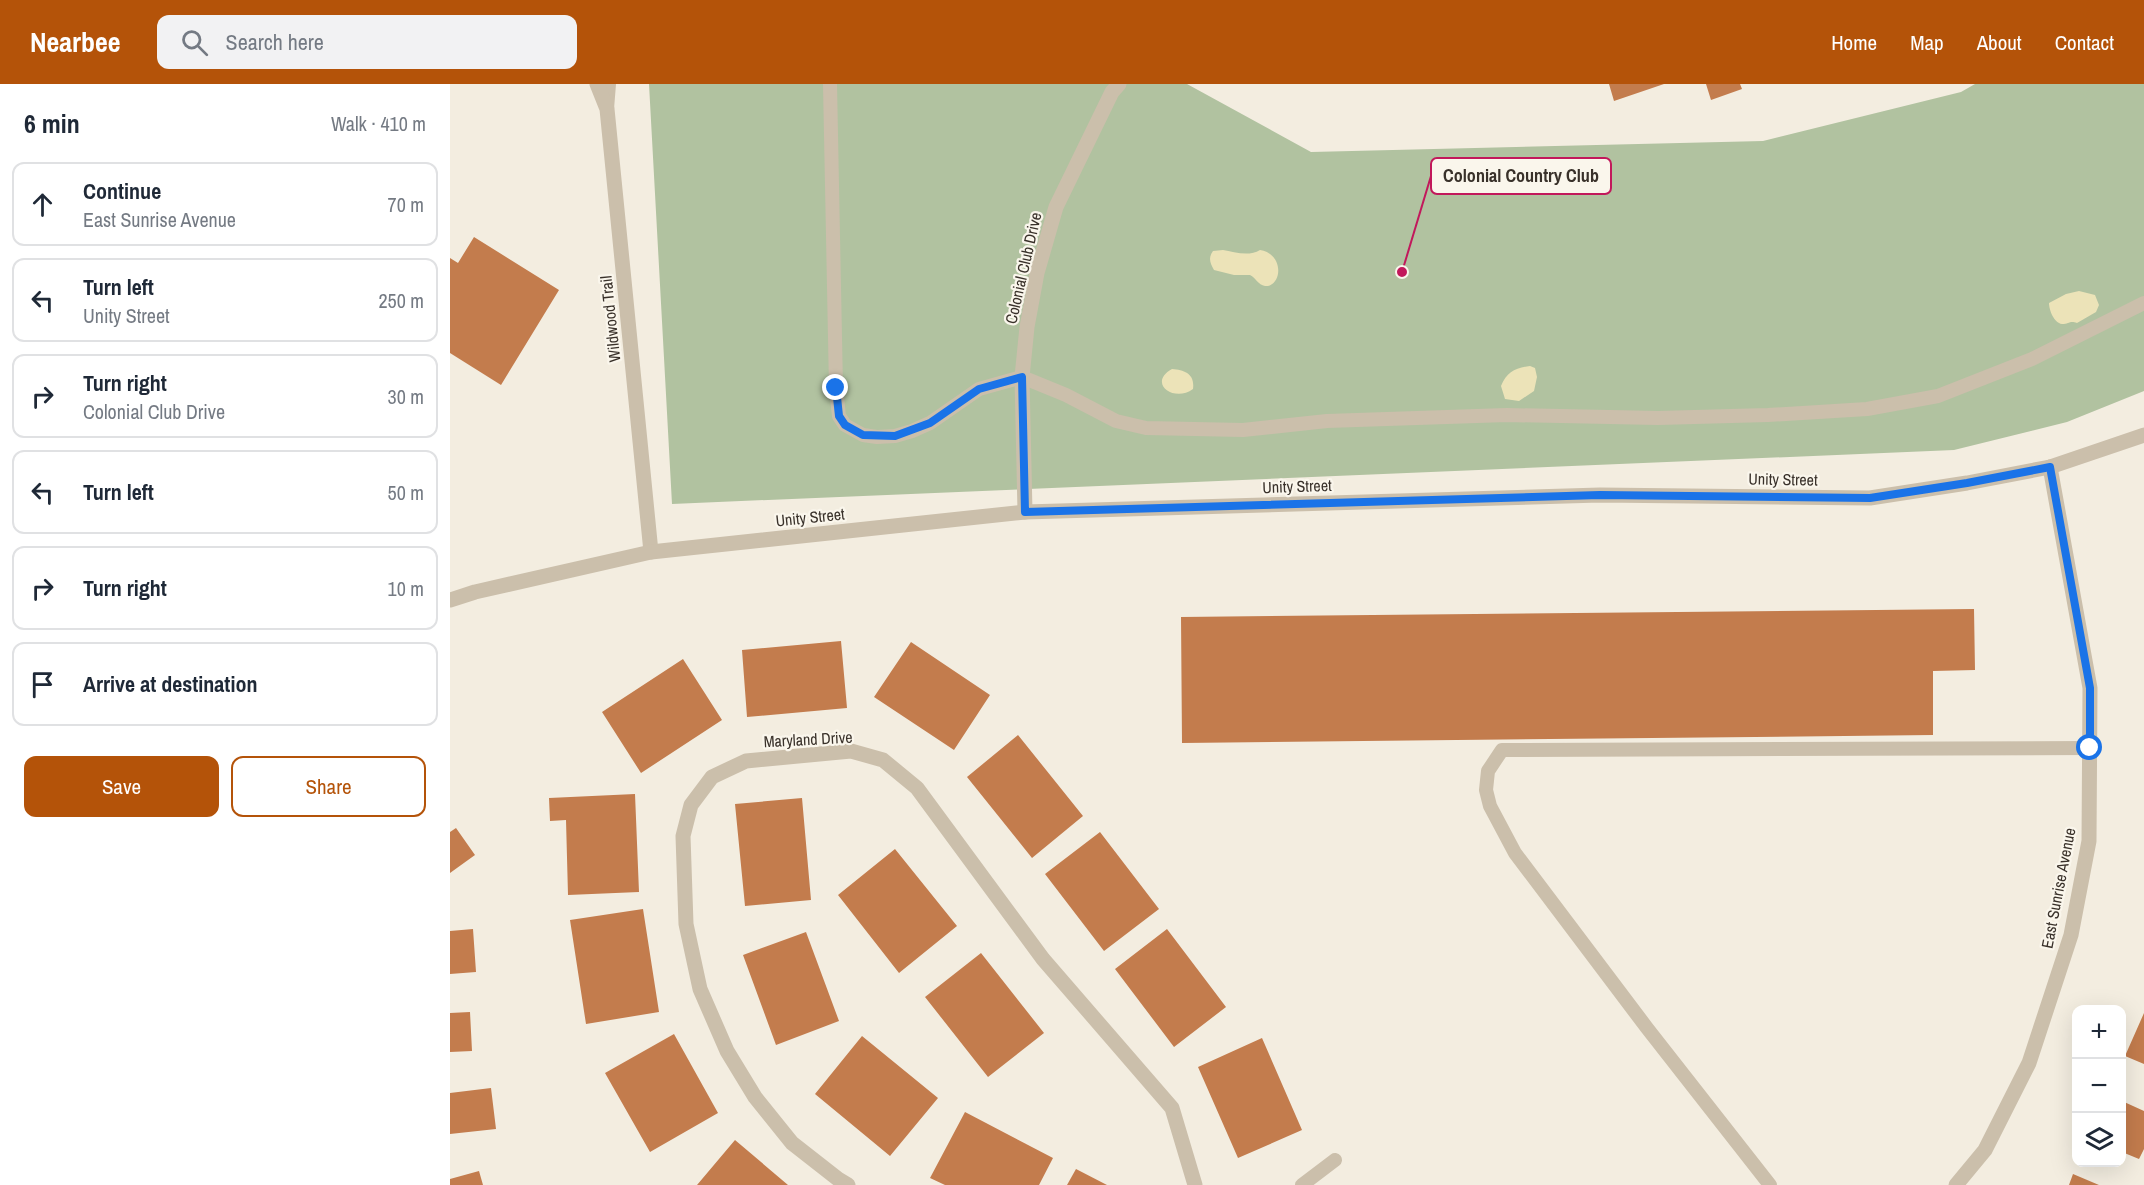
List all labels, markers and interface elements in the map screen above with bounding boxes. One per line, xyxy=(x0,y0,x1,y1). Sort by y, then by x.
search box xyxy=(157,15,577,69)
text: Nearbee xyxy=(30,23,121,61)
icon: search xyxy=(178,26,211,59)
text: Search here xyxy=(226,27,324,57)
text: Home xyxy=(1831,28,1877,57)
text: Map xyxy=(1910,28,1944,57)
text: About xyxy=(1977,28,2022,57)
text: Contact xyxy=(2055,28,2114,57)
text: 6 min xyxy=(24,106,80,141)
text: Walk · 410 m xyxy=(331,110,426,137)
callout: Colonial Country Club xyxy=(1431,158,1611,194)
text: Colonial Country Club xyxy=(1443,163,1599,188)
text: Continue xyxy=(83,176,161,206)
icon: ahead xyxy=(26,188,59,221)
text: 70 m xyxy=(388,191,424,218)
text: East Sunrise Avenue xyxy=(83,206,236,233)
street label: Colonial Club Drive xyxy=(999,210,1047,326)
text: Turn left xyxy=(83,272,154,302)
street label: Wildwood Trail xyxy=(595,275,625,363)
icon: left xyxy=(26,284,59,317)
text: 250 m xyxy=(378,287,424,314)
text: Unity Street xyxy=(83,302,170,329)
text: Turn right xyxy=(83,368,167,398)
route end xyxy=(822,374,848,400)
icon: right xyxy=(26,380,59,413)
text: 30 m xyxy=(388,383,424,410)
text: Colonial Club Drive xyxy=(83,398,225,425)
street label: Unity Street xyxy=(1748,467,1818,491)
street label: Unity Street xyxy=(1262,474,1332,498)
icon: left xyxy=(26,476,59,509)
text: Turn left xyxy=(83,477,154,507)
text: 50 m xyxy=(388,479,424,506)
street label: Unity Street xyxy=(774,502,846,532)
icon: right xyxy=(26,572,59,605)
text: Turn right xyxy=(83,573,167,603)
text: 10 m xyxy=(388,575,424,602)
icon: arrive xyxy=(26,668,59,701)
text: Arrive at destination xyxy=(83,669,257,699)
street label: Maryland Drive xyxy=(763,726,853,752)
route start xyxy=(2076,734,2102,760)
button: Save xyxy=(24,756,219,817)
button: Share xyxy=(231,756,426,817)
street label: East Sunrise Avenue xyxy=(2036,826,2080,950)
map controls xyxy=(2072,1005,2126,1167)
button: + xyxy=(2072,1005,2126,1059)
button: − xyxy=(2072,1059,2126,1113)
button: layers xyxy=(2072,1113,2126,1167)

